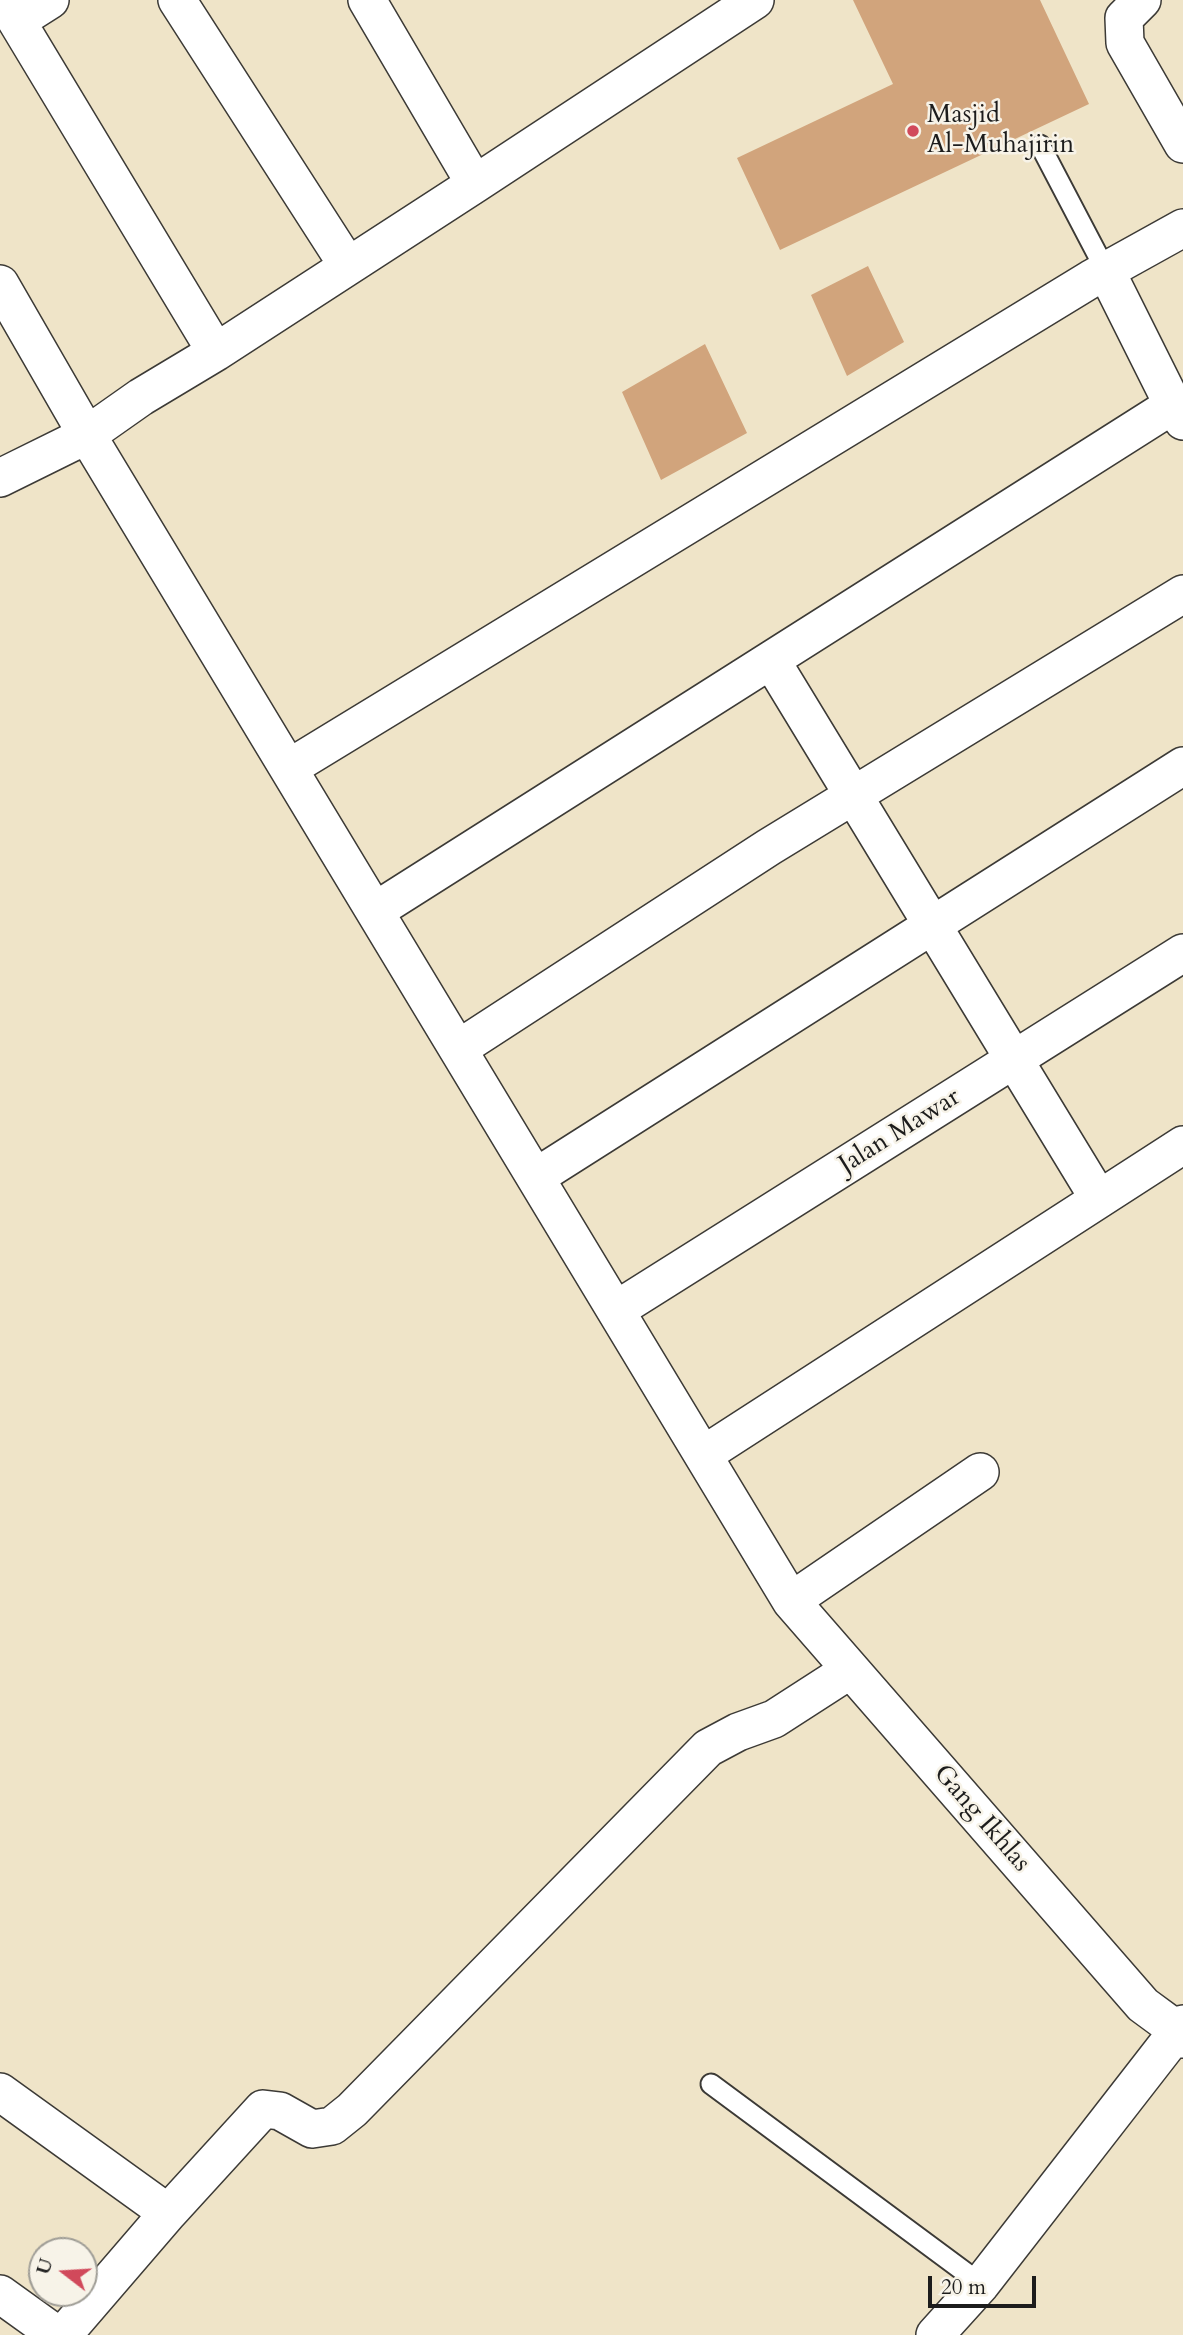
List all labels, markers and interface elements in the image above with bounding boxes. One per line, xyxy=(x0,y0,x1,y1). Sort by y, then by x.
place label: Masjid Al-Muhajirin xyxy=(927,100,1074,162)
marker: Masjid Al-Muhajirin xyxy=(905,123,921,139)
street label: Jalan Mawar xyxy=(834,1082,966,1182)
street label: Gang Ikhlas xyxy=(926,1759,1036,1879)
north arrow xyxy=(28,2237,98,2307)
text: U xyxy=(30,2255,60,2278)
scale bar xyxy=(931,2262,1040,2306)
text: 20 m xyxy=(941,2273,986,2302)

